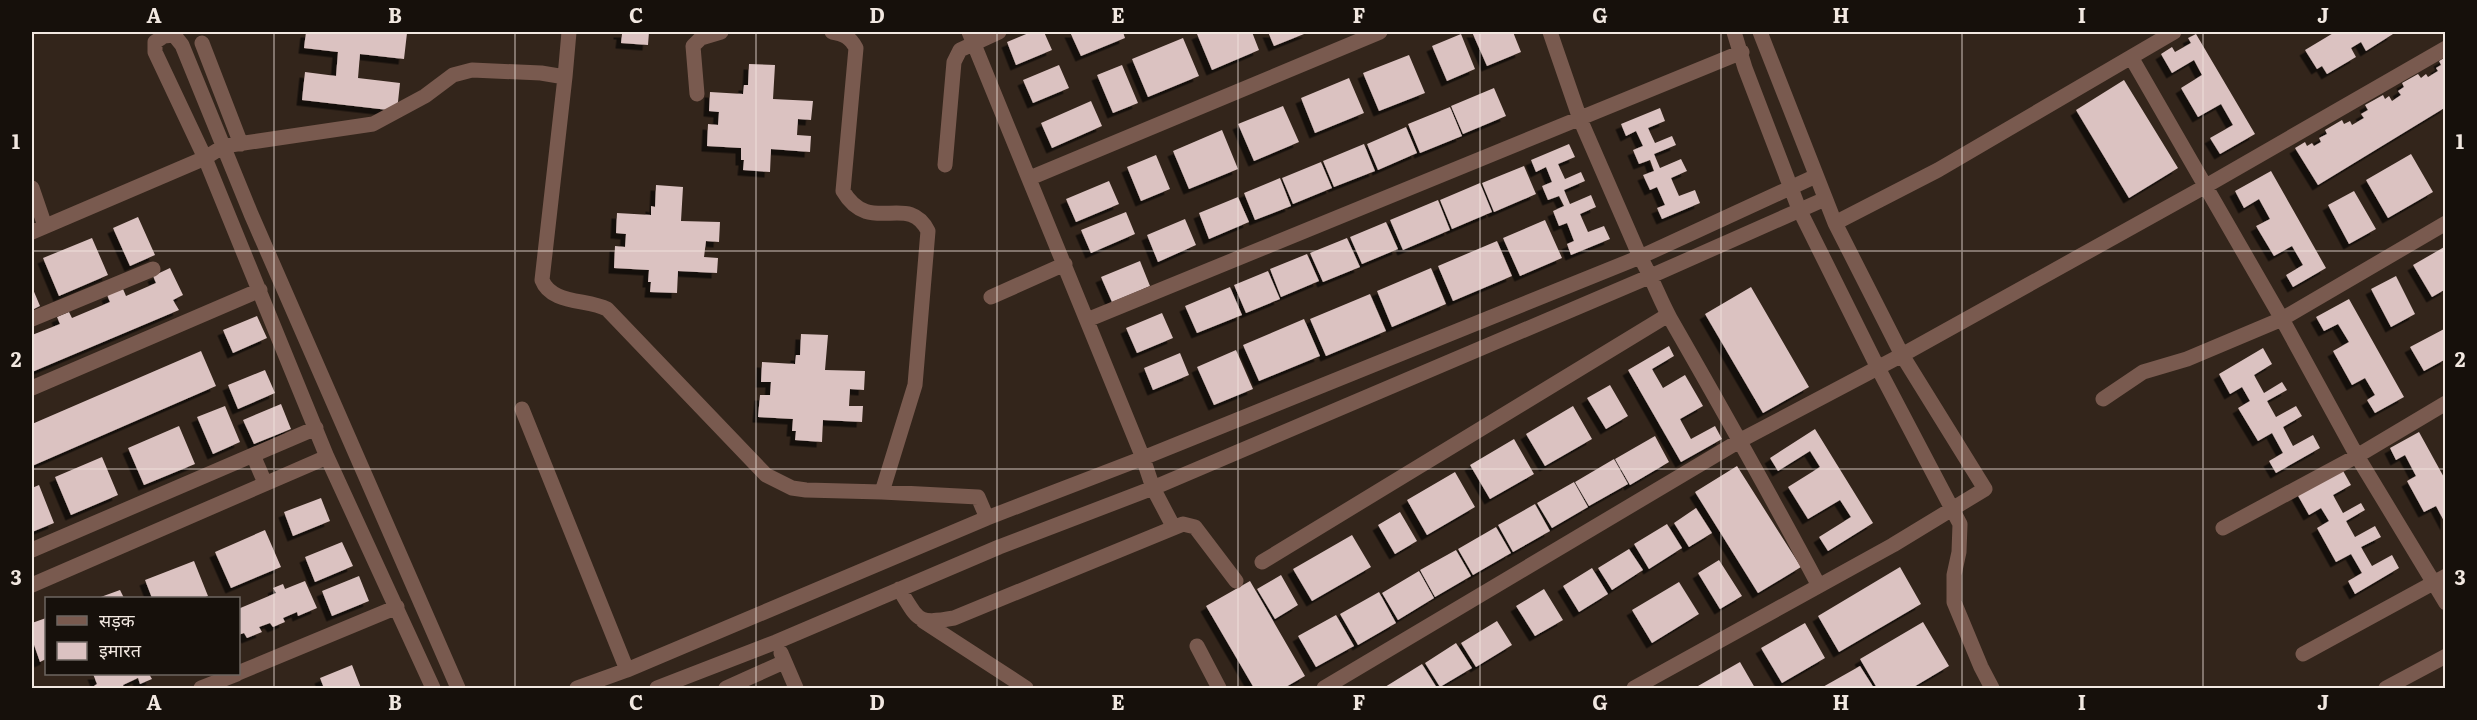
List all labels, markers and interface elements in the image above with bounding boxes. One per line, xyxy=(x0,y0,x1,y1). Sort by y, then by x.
text: A xyxy=(146,0,162,29)
text: B xyxy=(388,0,402,29)
text: C xyxy=(629,0,643,29)
text: D xyxy=(869,0,885,29)
text: E xyxy=(1111,0,1125,29)
text: F xyxy=(1353,0,1366,29)
text: G xyxy=(1592,0,1608,29)
text: H xyxy=(1833,0,1849,29)
text: I xyxy=(2078,0,2086,29)
text: J xyxy=(2317,0,2329,29)
text: 1 xyxy=(12,125,20,155)
text: 1 xyxy=(2456,125,2464,155)
text: 2 xyxy=(11,343,22,373)
text: 2 xyxy=(2455,343,2466,373)
text: 3 xyxy=(10,561,22,591)
text: 3 xyxy=(2454,561,2466,591)
legend xyxy=(45,597,240,675)
text: सड़क xyxy=(99,606,136,633)
text: इमारत xyxy=(99,636,142,663)
text: A xyxy=(146,686,162,716)
text: B xyxy=(388,686,402,716)
text: C xyxy=(629,686,643,716)
text: D xyxy=(869,686,885,716)
text: E xyxy=(1111,686,1125,716)
text: F xyxy=(1353,686,1366,716)
text: G xyxy=(1592,686,1608,716)
text: H xyxy=(1833,686,1849,716)
text: I xyxy=(2078,686,2086,716)
text: J xyxy=(2317,686,2329,716)

